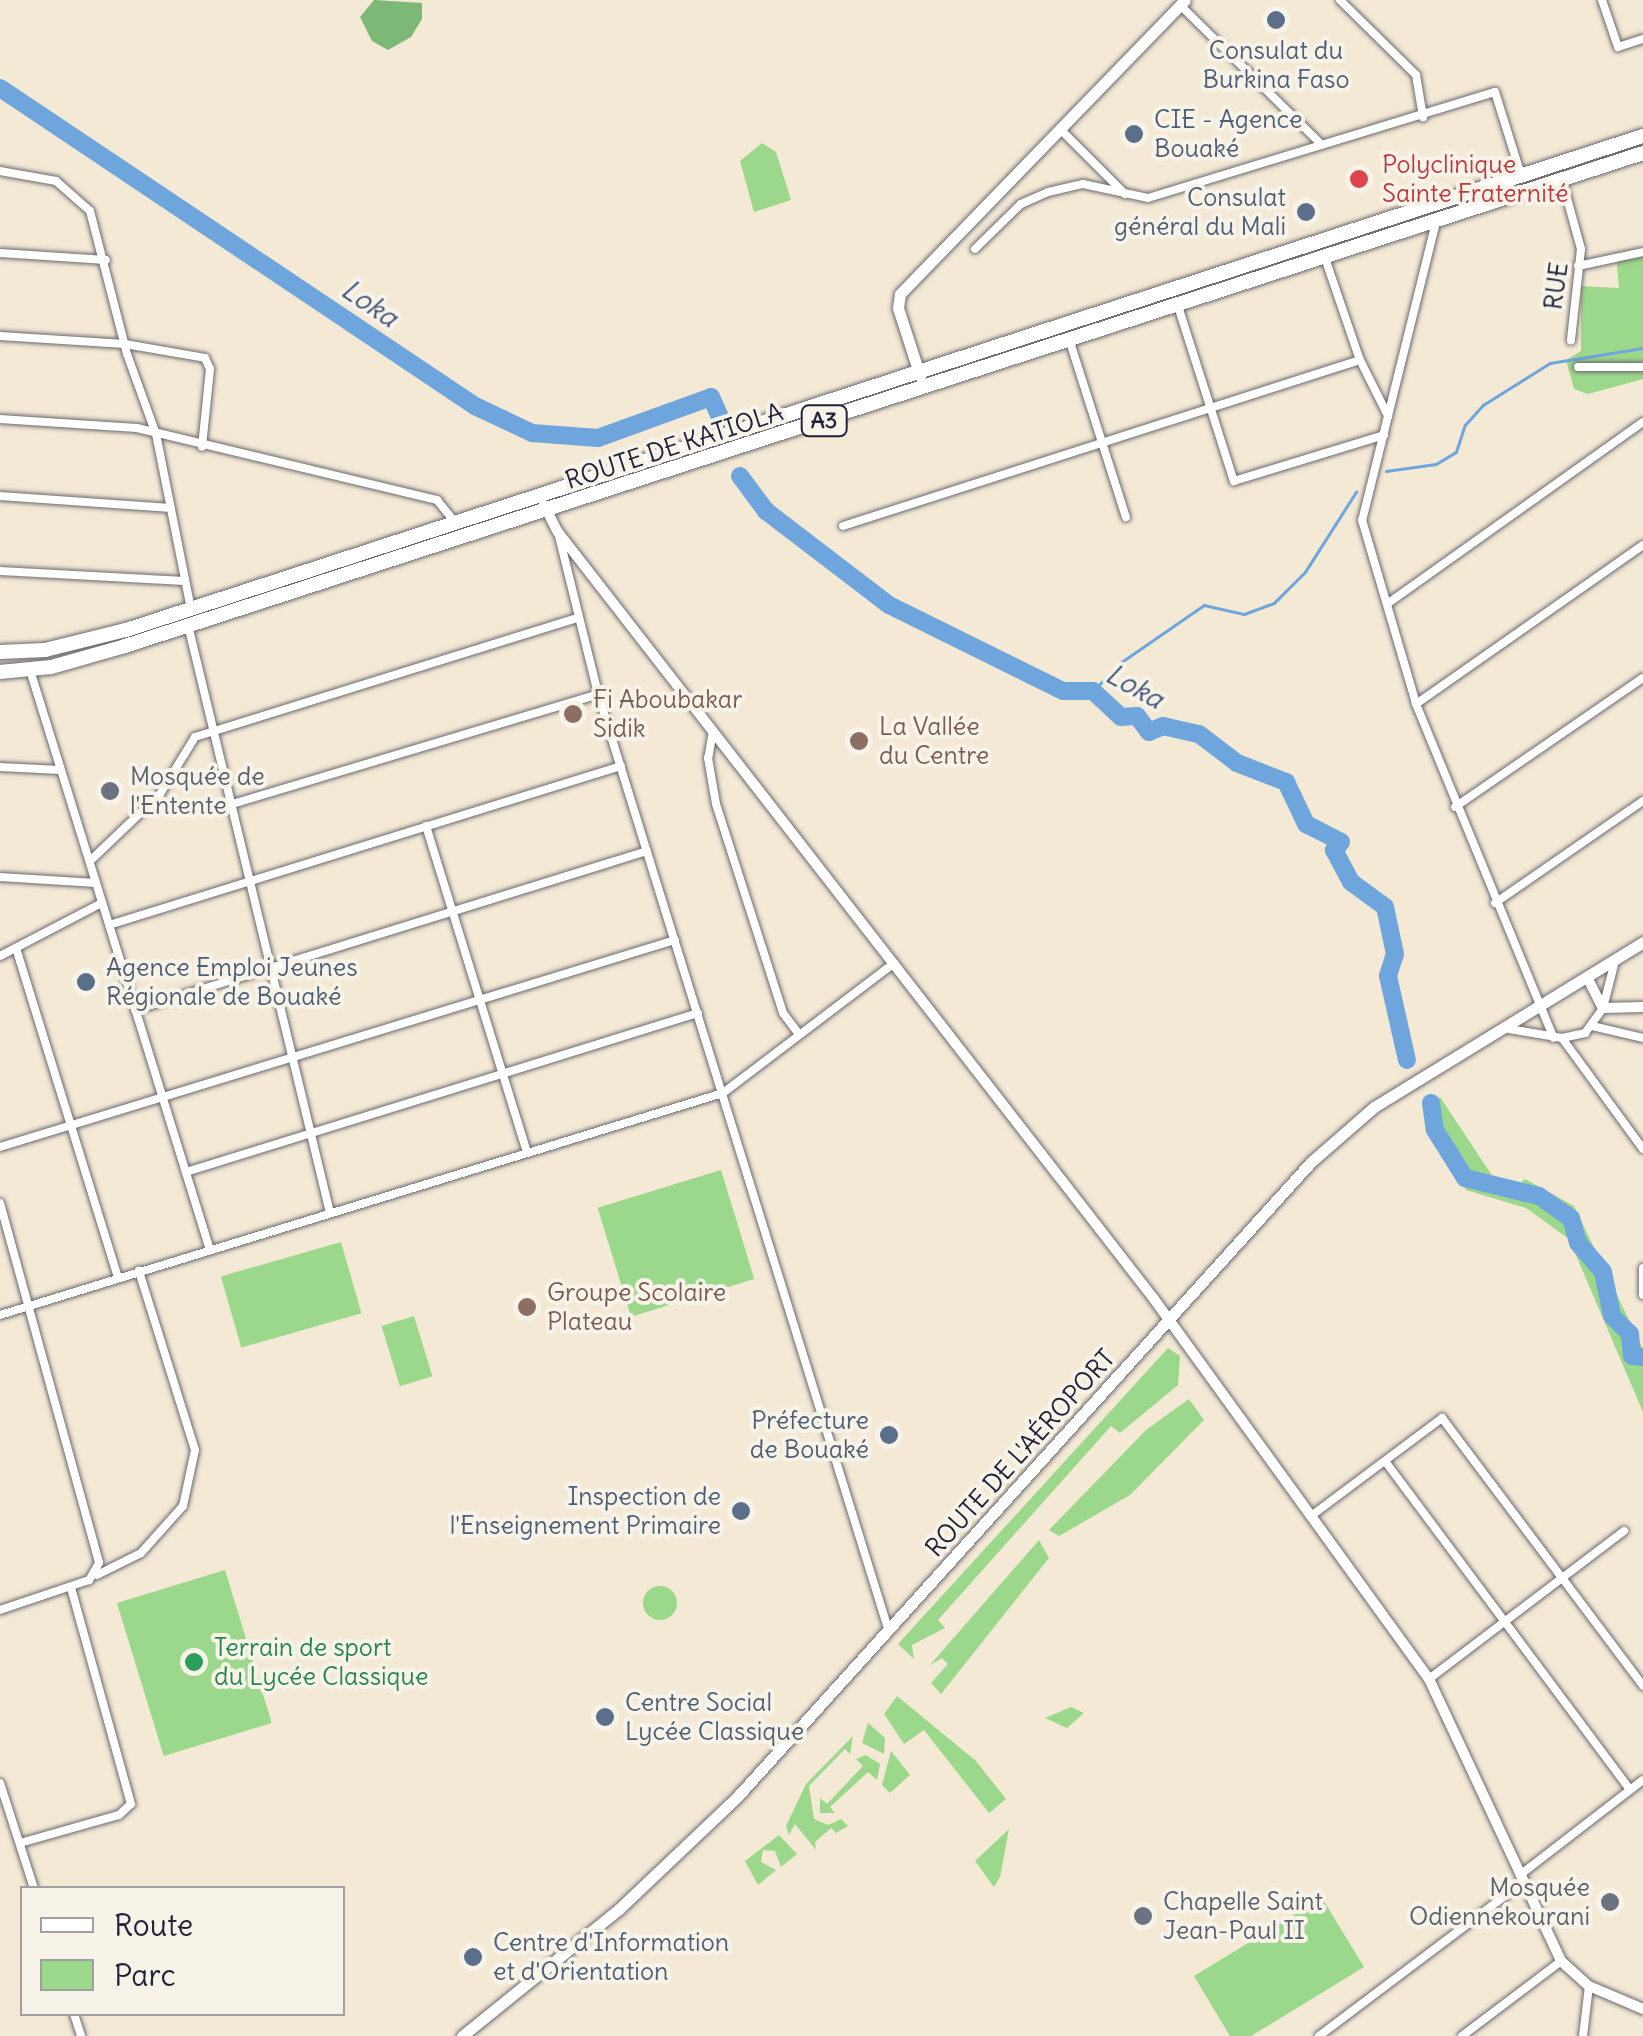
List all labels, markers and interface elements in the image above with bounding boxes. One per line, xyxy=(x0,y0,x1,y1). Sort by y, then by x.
marker: Consulat du Burkina Faso xyxy=(1265,9,1287,31)
place label: Consulat du Burkina Faso xyxy=(1203,36,1349,95)
place label: CIE - Agence Bouaké xyxy=(1154,105,1302,164)
marker: CIE - Agence Bouaké xyxy=(1123,123,1145,145)
place label: Polyclinique Sainte Fraternité xyxy=(1382,150,1568,209)
marker: Polyclinique Sainte Fraternité xyxy=(1346,166,1372,192)
place label: Consulat général du Mali xyxy=(1114,183,1286,242)
marker: Consulat général du Mali xyxy=(1295,201,1317,223)
street label: RUE xyxy=(1538,260,1574,312)
water label: Loka xyxy=(335,272,405,334)
street label: ROUTE DE KATIOLA xyxy=(561,397,787,495)
road number: A3 xyxy=(799,404,849,438)
water label: Loka xyxy=(1100,657,1170,715)
place label: Fi Aboubakar Sidik xyxy=(593,685,742,744)
marker: Fi Aboubakar Sidik xyxy=(562,703,584,725)
place label: La Vallée du Centre xyxy=(879,712,989,771)
marker: La Vallée du Centre xyxy=(848,730,870,752)
place label: Mosquée de l'Entente xyxy=(130,762,265,821)
marker: Mosquée de l'Entente xyxy=(99,780,121,802)
place label: Agence Emploi Jeunes Régionale de Bouaké xyxy=(106,953,358,1012)
marker: Agence Emploi Jeunes Régionale de Bouaké xyxy=(75,971,97,993)
place label: Groupe Scolaire Plateau xyxy=(547,1278,726,1337)
marker: Groupe Scolaire Plateau xyxy=(516,1296,538,1318)
street label: ROUTE DE L'AÉROPORT xyxy=(919,1343,1121,1563)
place label: Préfecture de Bouaké xyxy=(750,1406,869,1465)
marker: Préfecture de Bouaké xyxy=(878,1424,900,1446)
place label: Inspection de l'Enseignement Primaire xyxy=(450,1482,721,1541)
marker: Inspection de l'Enseignement Primaire xyxy=(730,1500,752,1522)
place label: Terrain de sport du Lycée Classique xyxy=(214,1633,428,1692)
marker: Terrain de sport du Lycée Classique xyxy=(183,1651,205,1673)
place label: Centre Social Lycée Classique xyxy=(625,1688,804,1747)
marker: Centre Social Lycée Classique xyxy=(594,1706,616,1728)
place label: Mosquée Odiennekourani xyxy=(1409,1873,1590,1932)
legend xyxy=(20,1886,345,2016)
place label: Chapelle Saint Jean-Paul II xyxy=(1163,1887,1323,1946)
marker: Mosquée Odiennekourani xyxy=(1599,1891,1621,1913)
marker: Chapelle Saint Jean-Paul II xyxy=(1132,1905,1154,1927)
text: Route xyxy=(114,1906,193,1944)
place label: Centre d'Information et d'Orientation xyxy=(493,1928,729,1987)
marker: Centre d'Information et d'Orientation xyxy=(462,1946,484,1968)
text: Parc xyxy=(114,1956,176,1994)

